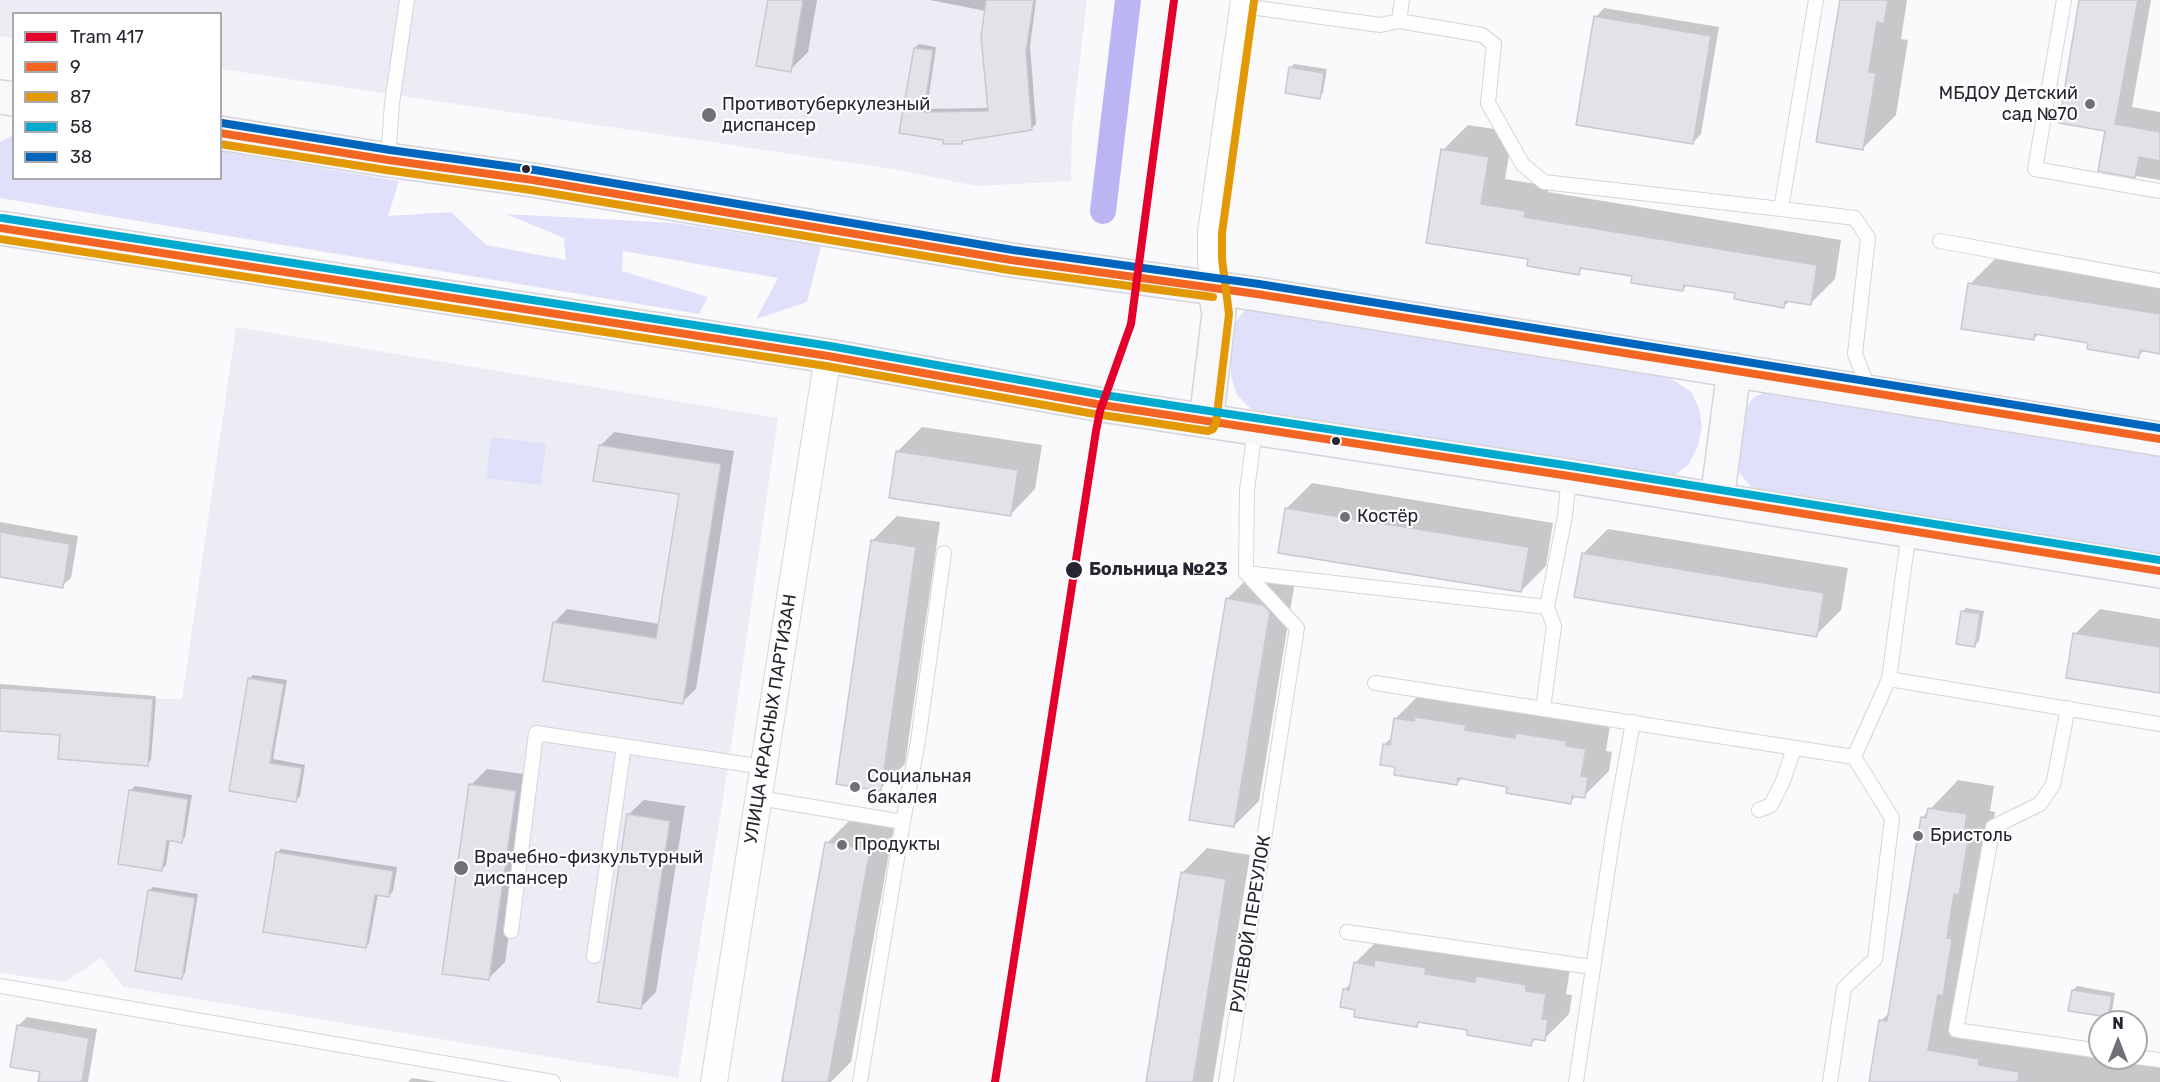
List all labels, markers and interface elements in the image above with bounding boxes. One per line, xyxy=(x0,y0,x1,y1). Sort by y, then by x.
legend xyxy=(12,12,222,180)
text: Tram 417 xyxy=(70,26,144,48)
text: 9 xyxy=(70,56,81,78)
place label: МБДОУ Детский сад №70 xyxy=(1939,83,2078,125)
text: 87 xyxy=(70,86,91,108)
place label: Противотуберкулезный диспансер xyxy=(722,94,930,136)
marker: МБДОУ Детский сад №70 xyxy=(2083,97,2097,111)
marker: Противотуберкулезный диспансер xyxy=(700,106,718,124)
text: 58 xyxy=(70,116,92,138)
text: 38 xyxy=(70,146,92,168)
unlabelled marker xyxy=(520,163,532,175)
unlabelled marker xyxy=(1330,435,1342,447)
place label: Костёр xyxy=(1357,506,1418,528)
marker: Костёр xyxy=(1338,510,1352,524)
place label: Больница №23 xyxy=(1089,559,1228,581)
marker: Больница №23 xyxy=(1064,560,1084,580)
street label: УЛИЦА КРАСНЫХ ПАРТИЗАН xyxy=(741,593,801,845)
place label: Социальная бакалея xyxy=(867,766,972,808)
marker: Социальная бакалея xyxy=(848,780,862,794)
place label: Бристоль xyxy=(1930,825,2012,847)
marker: Бристоль xyxy=(1911,829,1925,843)
place label: Продукты xyxy=(854,834,940,856)
street label: РУЛЕВОЙ ПЕРЕУЛОК xyxy=(1226,834,1276,1014)
marker: Продукты xyxy=(835,838,849,852)
place label: Врачебно-физкультурный диспансер xyxy=(474,847,703,890)
marker: Врачебно-физкультурный диспансер xyxy=(452,859,470,877)
north arrow xyxy=(2088,1010,2148,1070)
text: N xyxy=(2112,1014,2124,1033)

